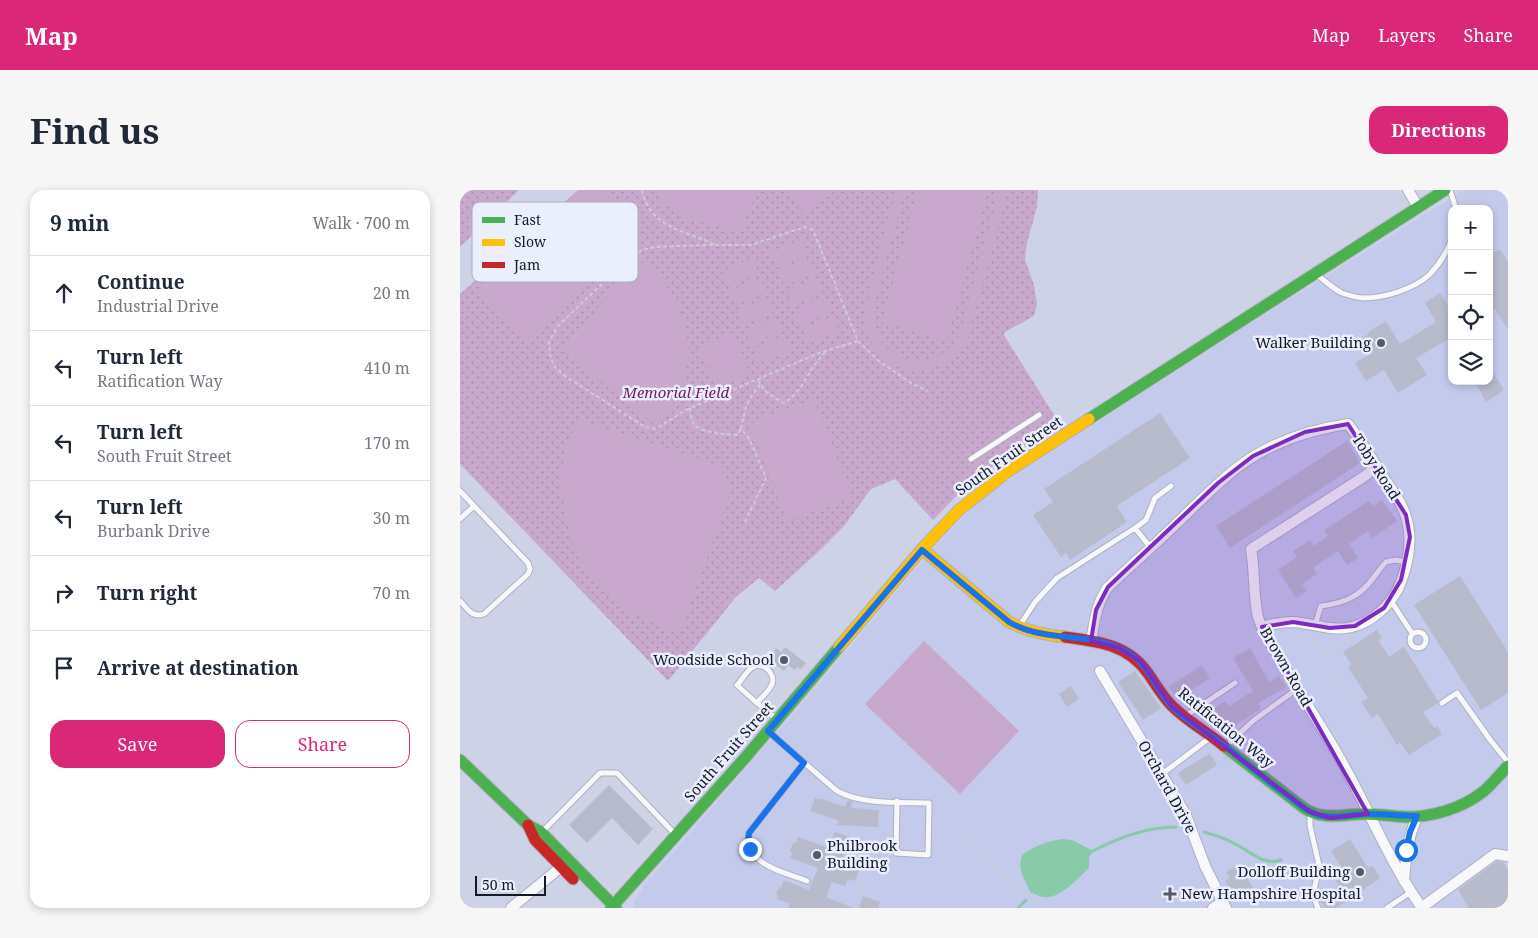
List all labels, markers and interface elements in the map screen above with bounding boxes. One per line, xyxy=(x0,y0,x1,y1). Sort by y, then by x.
text: Map xyxy=(25,19,78,52)
text: Map xyxy=(1312,23,1350,47)
text: Layers xyxy=(1378,23,1436,47)
text: Share xyxy=(1464,23,1513,47)
button: Directions xyxy=(1369,106,1508,154)
text: Find us xyxy=(30,107,159,154)
legend xyxy=(472,202,638,282)
map controls xyxy=(1448,205,1493,385)
button: + xyxy=(1448,205,1493,250)
text: 9 min xyxy=(50,209,109,237)
text: Fast xyxy=(514,210,541,229)
text: Walk · 700 m xyxy=(313,212,410,234)
text: Slow xyxy=(514,232,547,251)
button: − xyxy=(1448,250,1493,295)
text: Jam xyxy=(513,255,540,274)
text: Continue xyxy=(97,269,185,295)
icon: ahead xyxy=(50,279,78,307)
text: 20 m xyxy=(373,282,410,304)
text: Industrial Drive xyxy=(97,295,219,317)
button: locate xyxy=(1448,295,1493,340)
place label: Walker Building xyxy=(1255,332,1371,352)
marker: Walker Building xyxy=(1375,337,1387,349)
button: layers xyxy=(1448,340,1493,385)
text: Turn left xyxy=(97,344,183,370)
icon: left xyxy=(50,354,78,382)
text: 410 m xyxy=(364,357,410,379)
text: Ratification Way xyxy=(97,370,223,392)
park label: Memorial Field xyxy=(622,382,729,402)
street label: South Fruit Street xyxy=(951,411,1066,500)
text: Turn left xyxy=(97,419,183,445)
icon: left xyxy=(50,429,78,457)
street label: Toby Road xyxy=(1348,430,1406,503)
text: 170 m xyxy=(364,432,410,454)
text: South Fruit Street xyxy=(97,445,232,467)
text: Turn left xyxy=(97,494,183,520)
icon: left xyxy=(50,504,78,532)
text: 30 m xyxy=(373,507,410,529)
text: Burbank Drive xyxy=(97,520,210,542)
icon: right xyxy=(50,579,78,607)
text: Turn right xyxy=(97,580,197,606)
text: 70 m xyxy=(373,582,410,604)
street label: Brown Road xyxy=(1256,623,1318,710)
place label: Woodside School xyxy=(653,649,774,669)
icon: arrive xyxy=(50,654,78,682)
marker: Woodside School xyxy=(778,654,790,666)
text: Arrive at destination xyxy=(97,655,299,681)
street label: Ratification Way xyxy=(1175,682,1279,772)
street label: South Fruit Street xyxy=(679,697,777,806)
button: Save xyxy=(50,720,225,768)
button: Share xyxy=(235,720,410,768)
street label: Orchard Drive xyxy=(1134,737,1202,836)
place label: Philbrook Building xyxy=(827,835,898,872)
route end xyxy=(739,838,762,861)
route start xyxy=(1395,839,1418,862)
marker: Philbrook Building xyxy=(811,849,823,861)
place label: Dolloff Building xyxy=(1237,861,1350,881)
marker: Dolloff Building xyxy=(1354,866,1366,878)
scale bar xyxy=(475,873,546,896)
text: 50 m xyxy=(482,875,515,894)
place label: New Hampshire Hospital xyxy=(1181,883,1361,903)
marker: New Hampshire Hospital xyxy=(1163,887,1177,901)

